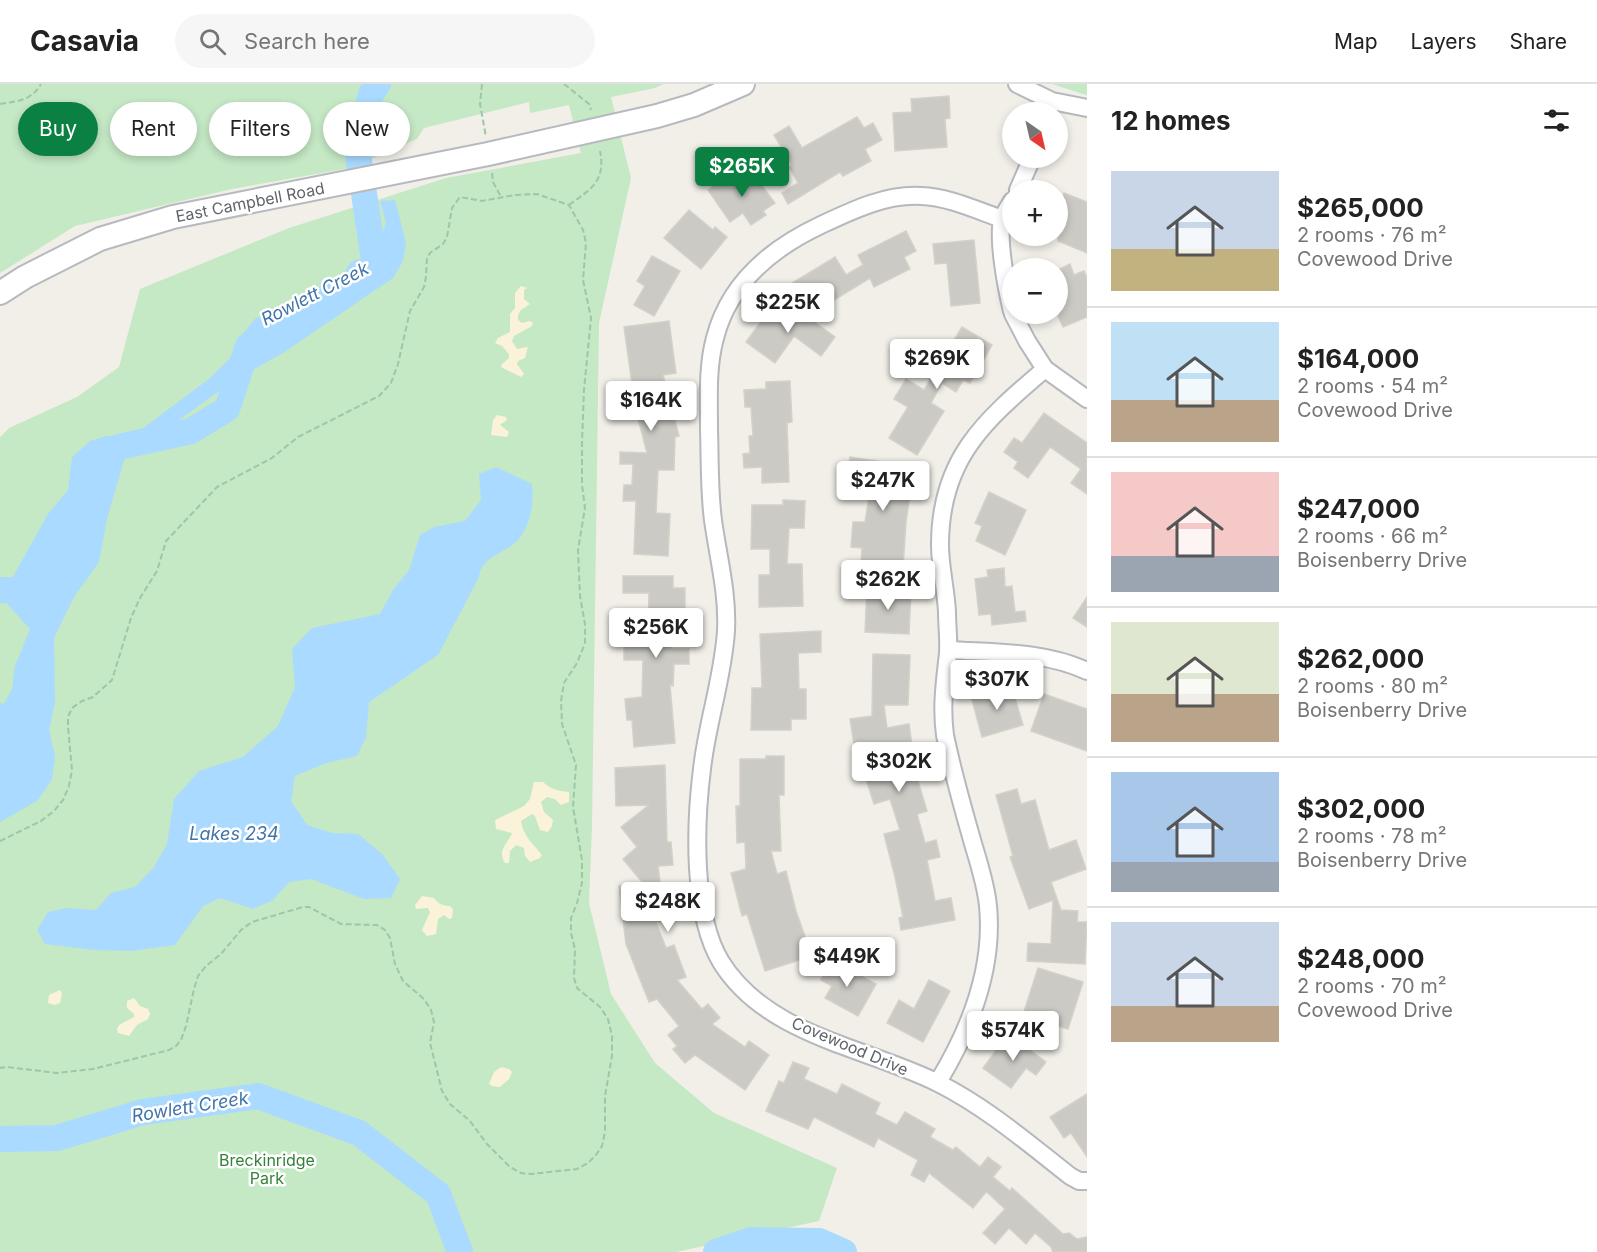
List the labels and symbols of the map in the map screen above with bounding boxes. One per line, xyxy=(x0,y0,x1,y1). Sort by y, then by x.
north arrow xyxy=(1002,102,1068,168)
pin: $265K xyxy=(700,147,784,198)
street label: East Campbell Road xyxy=(174,178,326,226)
water label: Rowlett Creek xyxy=(257,257,373,330)
pin: $225K xyxy=(746,283,830,334)
pin: $269K xyxy=(895,339,979,390)
pin: $164K xyxy=(609,381,693,432)
pin: $247K xyxy=(841,461,925,512)
pin: $262K xyxy=(846,560,930,611)
pin: $256K xyxy=(614,608,698,659)
pin: $307K xyxy=(955,660,1039,711)
pin: $302K xyxy=(857,742,941,793)
water label: Lakes 234 xyxy=(189,823,279,844)
pin: $248K xyxy=(626,882,710,933)
pin: $449K xyxy=(805,937,889,988)
pin: $574K xyxy=(971,1011,1055,1062)
street label: Covewood Drive xyxy=(789,1012,911,1080)
water label: Rowlett Creek xyxy=(130,1087,251,1126)
park label: Breckinridge Park xyxy=(219,1150,315,1188)

